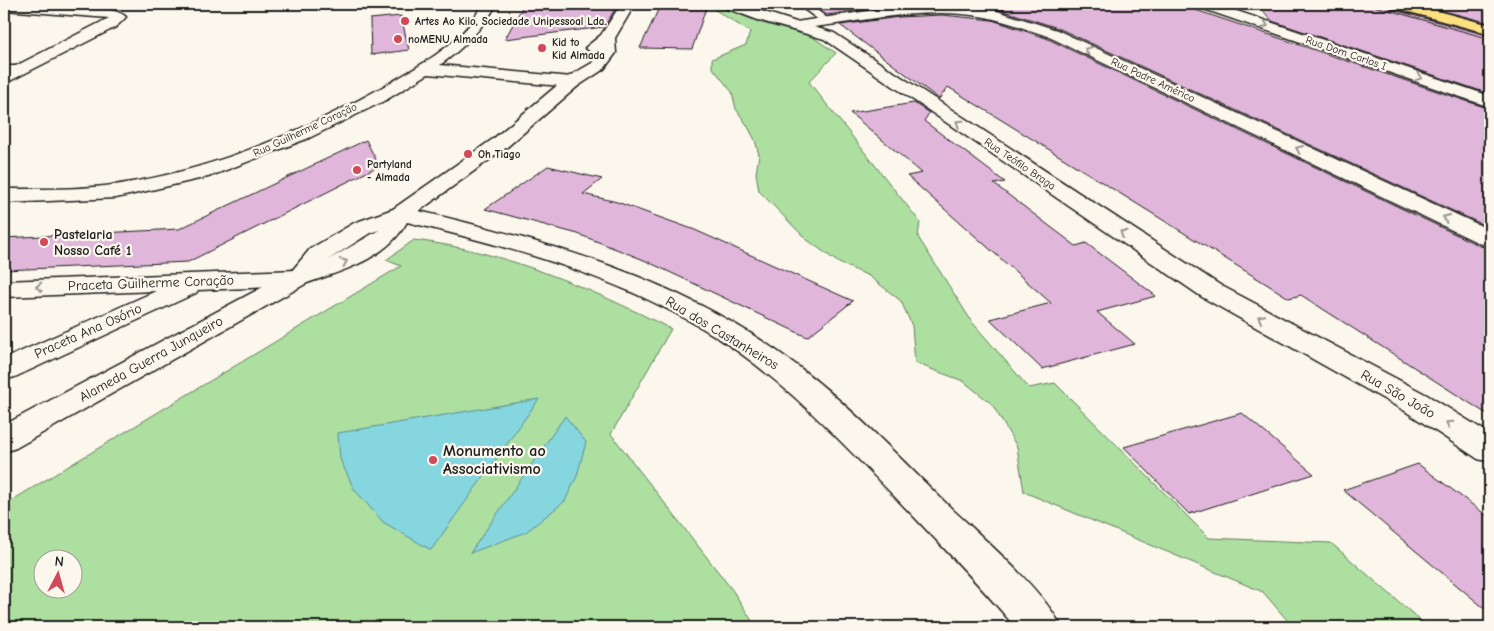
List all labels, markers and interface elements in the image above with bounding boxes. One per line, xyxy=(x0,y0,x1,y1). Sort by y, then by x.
marker: Artes Ao Kilo, Sociedade Unipessoal Lda. xyxy=(399,15,411,27)
place label: Artes Ao Kilo, Sociedade Unipessoal Lda. xyxy=(415,15,606,28)
one-way arrow xyxy=(1261,19,1269,29)
marker: noMENU Almada xyxy=(392,33,404,45)
place label: noMENU Almada xyxy=(408,33,488,46)
street label: Rua Dom Carlos I xyxy=(1304,33,1388,73)
place label: Kid to Kid Almada xyxy=(552,36,605,62)
marker: Kid to Kid Almada xyxy=(536,42,548,54)
one-way arrow xyxy=(1085,47,1094,57)
street label: Rua Padre Américo xyxy=(1109,55,1197,105)
one-way arrow xyxy=(1414,72,1423,82)
street label: Rua Guilherme Coração xyxy=(251,100,359,160)
one-way arrow xyxy=(955,120,965,129)
street label: Rua Teófilo Braga xyxy=(982,135,1058,193)
one-way arrow xyxy=(1295,145,1304,155)
marker: Oh Tiago xyxy=(462,148,474,160)
place label: Oh Tiago xyxy=(478,148,521,161)
place label: Partyland - Almada xyxy=(367,158,412,184)
marker: Partyland - Almada xyxy=(351,164,363,176)
one-way arrow xyxy=(1442,214,1451,224)
place label: Pastelaria Nosso Café 1 xyxy=(54,226,131,259)
one-way arrow xyxy=(1119,229,1128,239)
marker: Pastelaria Nosso Café 1 xyxy=(38,236,50,248)
one-way arrow xyxy=(339,257,348,268)
street label: Praceta Guilherme Coração xyxy=(68,272,234,294)
one-way arrow xyxy=(35,282,43,293)
street label: Rua dos Castanheiros xyxy=(662,292,782,374)
street label: Praceta Ana Osório xyxy=(32,300,144,362)
street label: Alameda Guerra Junqueiro xyxy=(76,312,226,406)
one-way arrow xyxy=(1257,314,1266,324)
street label: Rua São João xyxy=(1358,366,1438,422)
one-way arrow xyxy=(1446,421,1455,430)
place label: Monumento ao Associativismo xyxy=(443,442,546,478)
marker: Monumento ao Associativismo xyxy=(427,454,439,466)
north arrow xyxy=(32,548,82,598)
text: N xyxy=(54,553,65,570)

